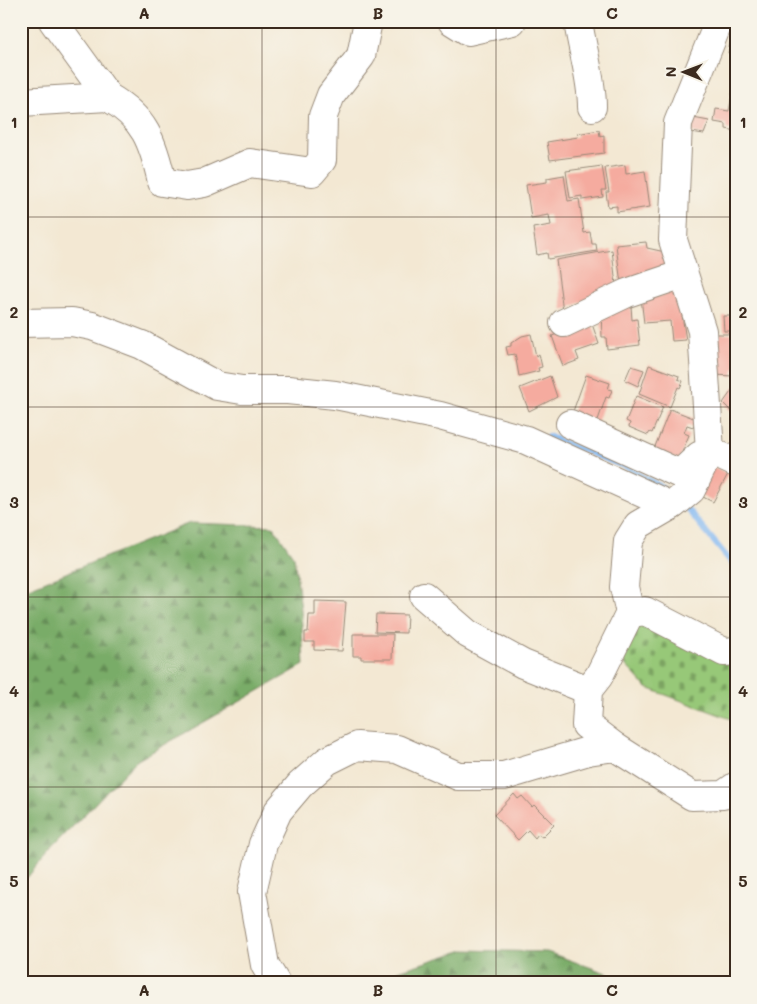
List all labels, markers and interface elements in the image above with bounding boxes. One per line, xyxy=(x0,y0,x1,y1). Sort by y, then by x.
text: A xyxy=(138,2,150,23)
text: B xyxy=(373,2,383,23)
text: C xyxy=(606,2,618,23)
north arrow xyxy=(660,48,710,98)
text: N xyxy=(661,66,680,77)
text: 1 xyxy=(10,111,18,132)
text: 1 xyxy=(739,111,747,132)
text: 2 xyxy=(10,301,19,322)
text: 2 xyxy=(739,301,748,322)
text: 3 xyxy=(9,491,19,512)
text: 3 xyxy=(738,491,748,512)
text: 4 xyxy=(9,680,19,701)
text: 4 xyxy=(738,680,748,701)
text: 5 xyxy=(9,870,19,891)
text: 5 xyxy=(738,870,748,891)
text: A xyxy=(138,979,150,1000)
text: B xyxy=(373,979,383,1000)
text: C xyxy=(606,979,618,1000)

